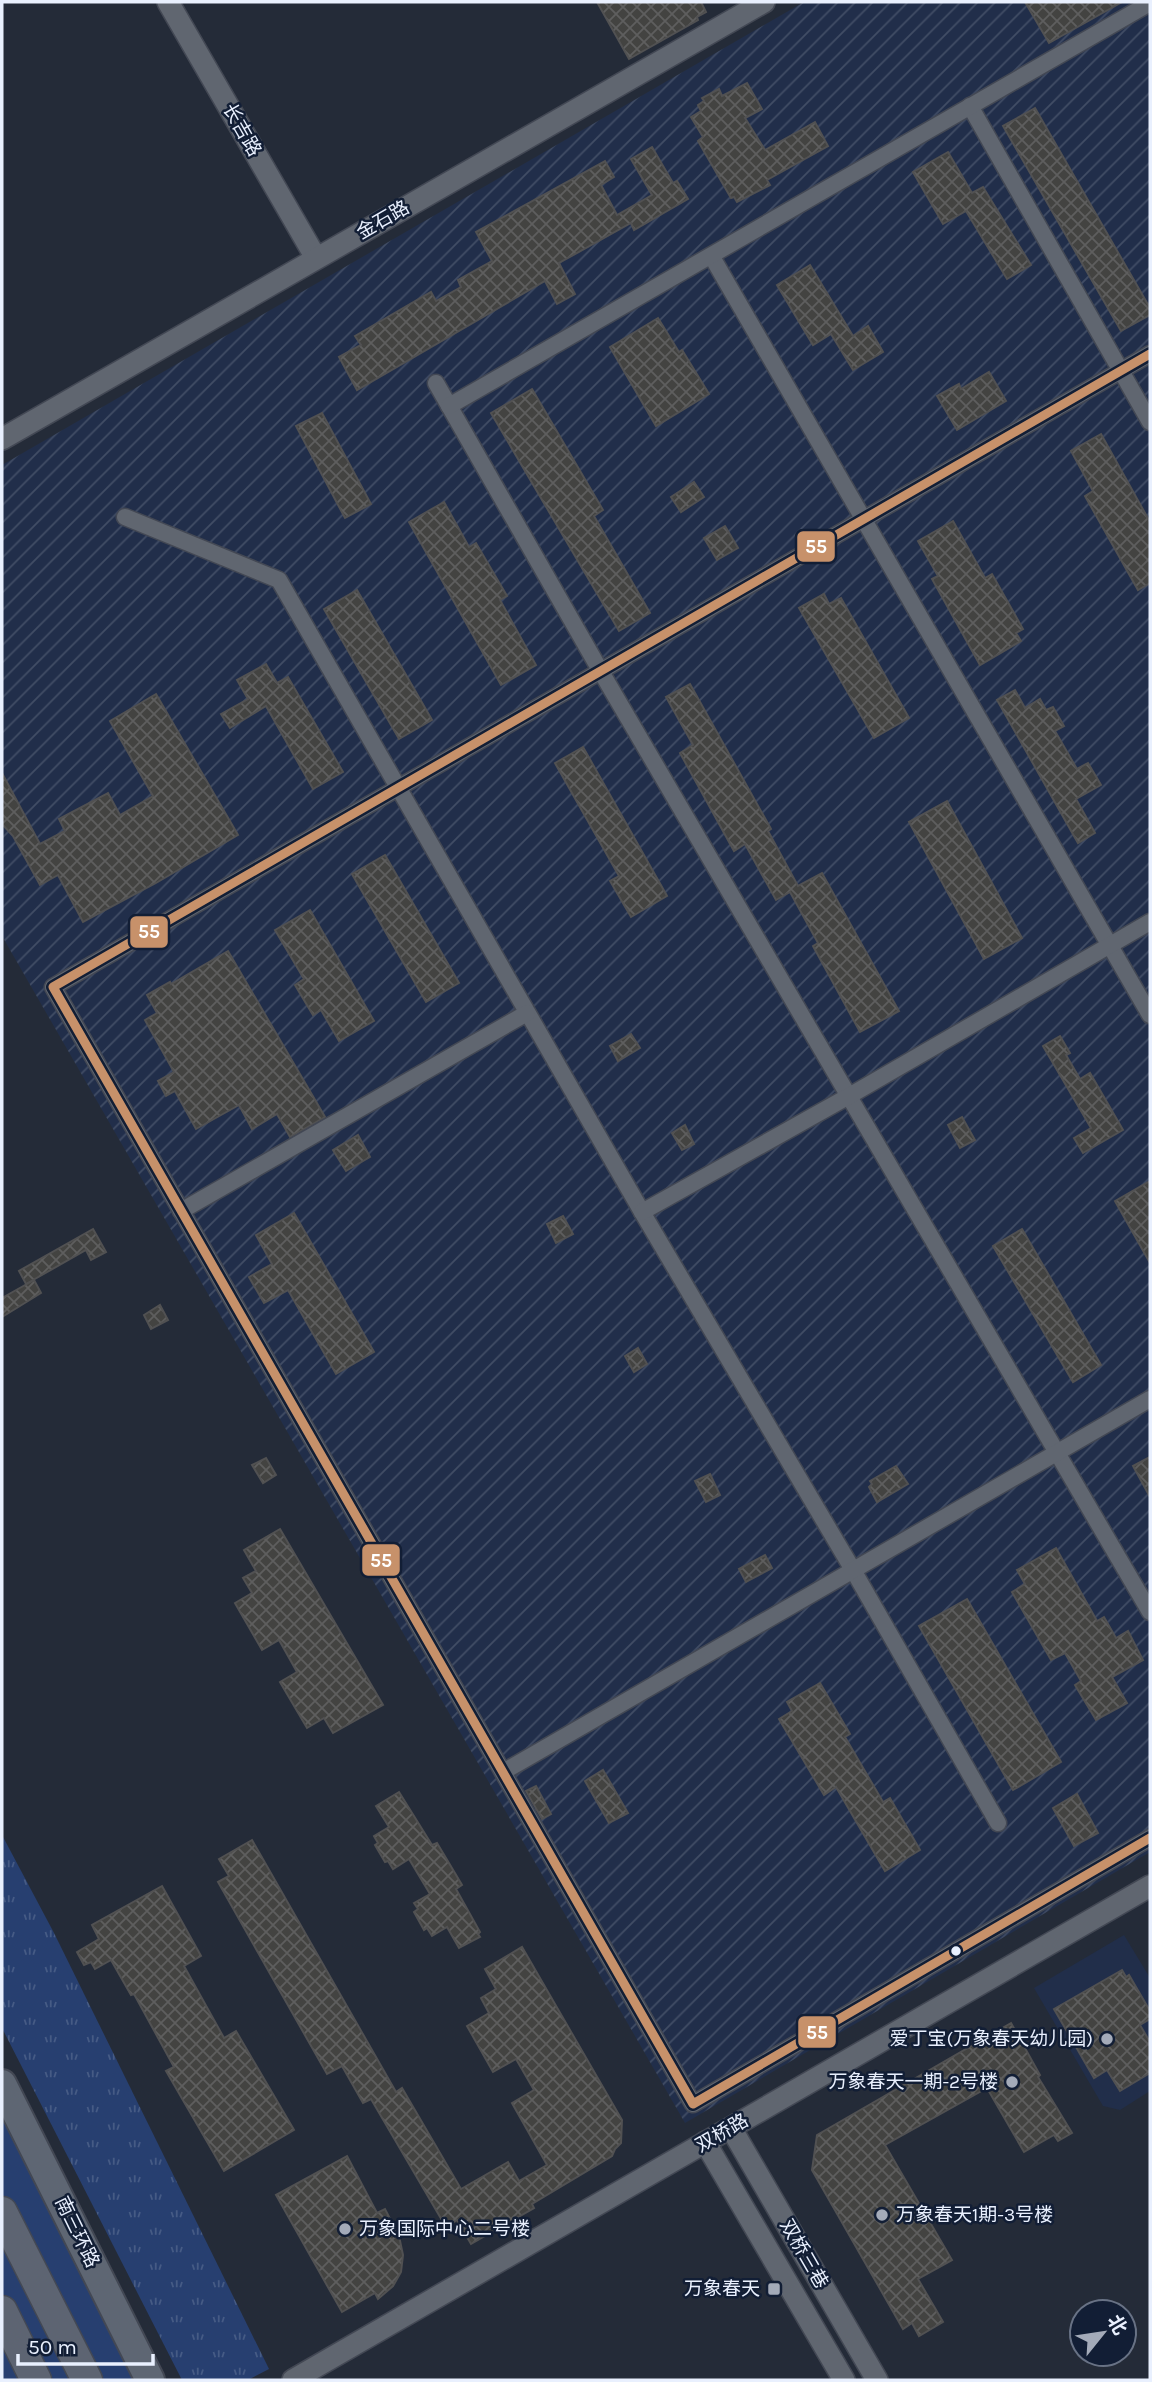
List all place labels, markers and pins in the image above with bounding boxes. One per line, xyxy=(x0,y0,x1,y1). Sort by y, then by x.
unlabelled marker xyxy=(949,1944,963,1958)
place label: 爱丁宝(万象春天幼儿园) xyxy=(889,2028,1093,2050)
marker: 爱丁宝(万象春天幼儿园) xyxy=(1099,2031,1115,2047)
place label: 万象春天一期-2号楼 xyxy=(828,2071,998,2093)
marker: 万象春天一期-2号楼 xyxy=(1004,2074,1020,2090)
place label: 万象春天1期-3号楼 xyxy=(896,2204,1053,2226)
marker: 万象春天1期-3号楼 xyxy=(874,2207,890,2223)
place label: 万象国际中心二号楼 xyxy=(359,2218,530,2240)
marker: 万象国际中心二号楼 xyxy=(337,2221,353,2237)
place label: 万象春天 xyxy=(684,2278,760,2300)
marker: 万象春天 xyxy=(766,2281,782,2297)

